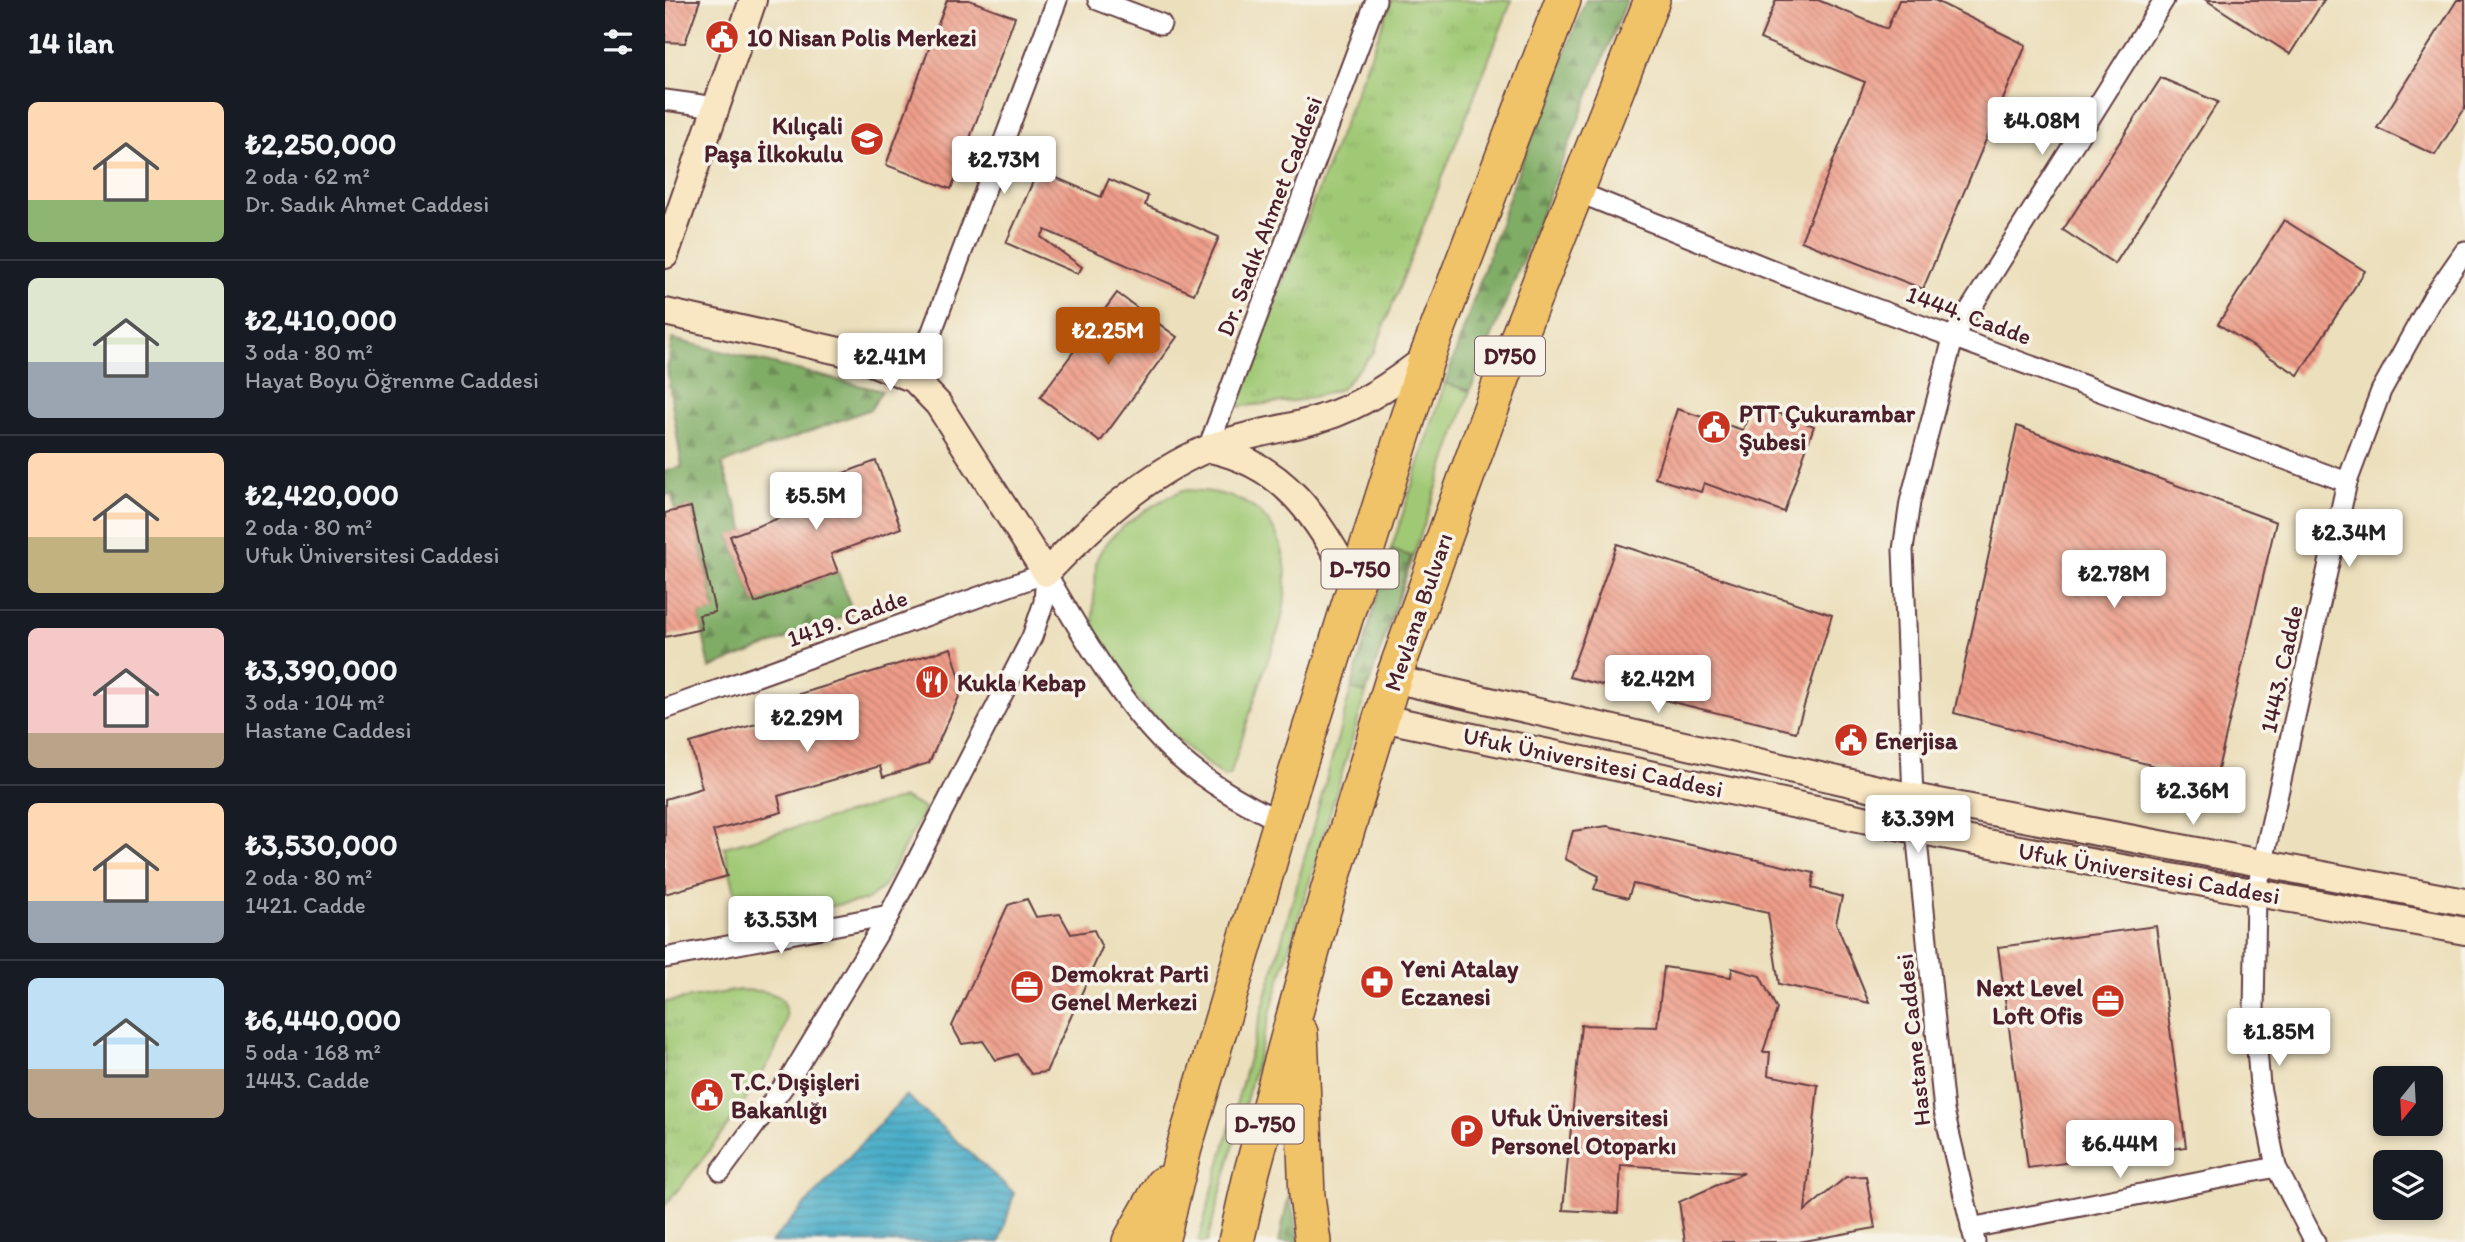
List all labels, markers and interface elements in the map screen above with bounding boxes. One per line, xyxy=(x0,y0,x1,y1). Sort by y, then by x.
public building icon: 10 Nisan Polis Merkezi xyxy=(703,18,741,56)
icon: filters xyxy=(599,23,637,61)
place label: 10 Nisan Polis Merkezi xyxy=(747,23,977,52)
text: 14 ilan xyxy=(28,24,114,61)
street label: Dr. Sadık Ahmet Caddesi xyxy=(1210,92,1328,340)
pin: ₺4.08M xyxy=(1985,97,2099,157)
text: ₺4.08M xyxy=(2004,106,2080,134)
place label: Kılıçali Paşa İlkokulu xyxy=(704,111,844,169)
school or university icon: Kılıçali Paşa İlkokulu xyxy=(848,120,886,158)
text: ₺2,250,000 xyxy=(245,125,397,162)
icon: home xyxy=(84,130,168,214)
pin: ₺2.73M xyxy=(947,136,1061,196)
text: ₺2.73M xyxy=(968,145,1040,173)
text: 2 oda · 62 m² xyxy=(245,162,370,190)
text: Dr. Sadık Ahmet Caddesi xyxy=(245,190,489,218)
street label: 1444. Cadde xyxy=(1902,279,2036,351)
text: ₺2,410,000 xyxy=(245,301,397,338)
icon: home xyxy=(84,306,168,390)
pin: ₺2.25M xyxy=(1051,308,1165,367)
text: ₺2.25M xyxy=(1072,316,1144,344)
pin: ₺2.41M xyxy=(833,334,947,393)
road number: D750 xyxy=(1475,336,1545,376)
text: 3 oda · 80 m² xyxy=(245,338,373,366)
text: ₺2.41M xyxy=(854,342,926,370)
text: Hayat Boyu Öğrenme Caddesi xyxy=(245,366,539,394)
place label: PTT Çukurambar Şubesi xyxy=(1739,399,1916,457)
public building icon: PTT Çukurambar Şubesi xyxy=(1695,408,1733,446)
pin: ₺5.5M xyxy=(767,472,865,532)
text: ₺2,420,000 xyxy=(245,476,399,513)
icon: home xyxy=(84,481,168,565)
text: ₺5.5M xyxy=(786,481,846,509)
pin: ₺2.34M xyxy=(2292,510,2406,569)
text: 2 oda · 80 m² xyxy=(245,513,372,541)
text: ₺2.34M xyxy=(2312,518,2386,546)
street label: Mevlana Bulvarı xyxy=(1377,529,1459,695)
text: Ufuk Üniversitesi Caddesi xyxy=(245,541,499,569)
road number: D-750 xyxy=(1321,550,1399,589)
pin: ₺2.78M xyxy=(2057,550,2171,610)
text: ₺2.78M xyxy=(2078,559,2150,587)
street label: 1419. Cadde xyxy=(783,583,911,653)
street label: 1443. Cadde xyxy=(2253,603,2309,735)
text: ₺3,390,000 xyxy=(245,651,398,688)
icon: home xyxy=(84,656,168,740)
pin: ₺2.42M xyxy=(1601,656,1715,715)
restaurant icon: Kukla Kebap xyxy=(913,663,951,701)
text: ₺2.42M xyxy=(1621,664,1695,692)
place label: Kukla Kebap xyxy=(957,668,1086,698)
text: 3 oda · 104 m² xyxy=(245,688,385,716)
pin: ₺2.29M xyxy=(750,694,864,754)
text: ₺2.29M xyxy=(771,703,843,731)
text: Hastane Caddesi xyxy=(245,716,411,744)
street label: Ufuk Üniversitesi Caddesi xyxy=(1460,720,1726,804)
public building icon: Enerjisa xyxy=(1832,721,1870,759)
place label: Enerjisa xyxy=(1875,726,1958,756)
pin: ₺2.36M xyxy=(2136,768,2250,827)
text: ₺2.36M xyxy=(2157,776,2229,804)
pin: ₺3.39M xyxy=(1861,796,1975,855)
text: ₺3.39M xyxy=(1881,804,1955,832)
text: ₺3,530,000 xyxy=(245,826,398,863)
icon: home xyxy=(84,831,168,915)
street label: Ufuk Üniversitesi Caddesi xyxy=(2016,836,2282,910)
text: 2 oda · 80 m² xyxy=(245,863,372,891)
text: 1421. Cadde xyxy=(245,891,366,919)
pin: ₺3.53M xyxy=(724,897,838,956)
text: ₺3.53M xyxy=(744,905,818,933)
street label: Hastane Caddesi xyxy=(1890,952,1936,1128)
place label: Yeni Atalay Eczanesi xyxy=(1400,954,1519,1011)
place label: Demokrat Parti Genel Merkezi xyxy=(1051,959,1209,1016)
pharmacy icon: Yeni Atalay Eczanesi xyxy=(1358,963,1396,1001)
office icon: Demokrat Parti Genel Merkezi xyxy=(1008,968,1046,1006)
place label: Next Level Loft Ofis xyxy=(1976,973,2083,1030)
office icon: Next Level Loft Ofis xyxy=(2089,982,2127,1020)
text: ₺6,440,000 xyxy=(245,1001,401,1038)
icon: home xyxy=(84,1006,168,1090)
pin: ₺1.85M xyxy=(2222,1009,2336,1068)
text: ₺1.85M xyxy=(2243,1017,2315,1045)
text: 5 oda · 168 m² xyxy=(245,1038,381,1066)
text: 1443. Cadde xyxy=(245,1066,369,1094)
north arrow xyxy=(2373,1066,2443,1136)
map controls xyxy=(2373,1066,2443,1220)
place label: T.C. Dışişleri Bakanlığı xyxy=(730,1067,860,1125)
public building icon: T.C. Dışişleri Bakanlığı xyxy=(688,1076,726,1114)
place label: Ufuk Üniversitesi Personel Otoparkı xyxy=(1491,1103,1676,1161)
road number: D-750 xyxy=(1227,1105,1303,1144)
parking icon: Ufuk Üniversitesi Personel Otoparkı xyxy=(1448,1112,1486,1150)
pin: ₺6.44M xyxy=(2063,1120,2177,1180)
text: ₺6.44M xyxy=(2082,1129,2158,1157)
button: layers xyxy=(2373,1150,2443,1220)

